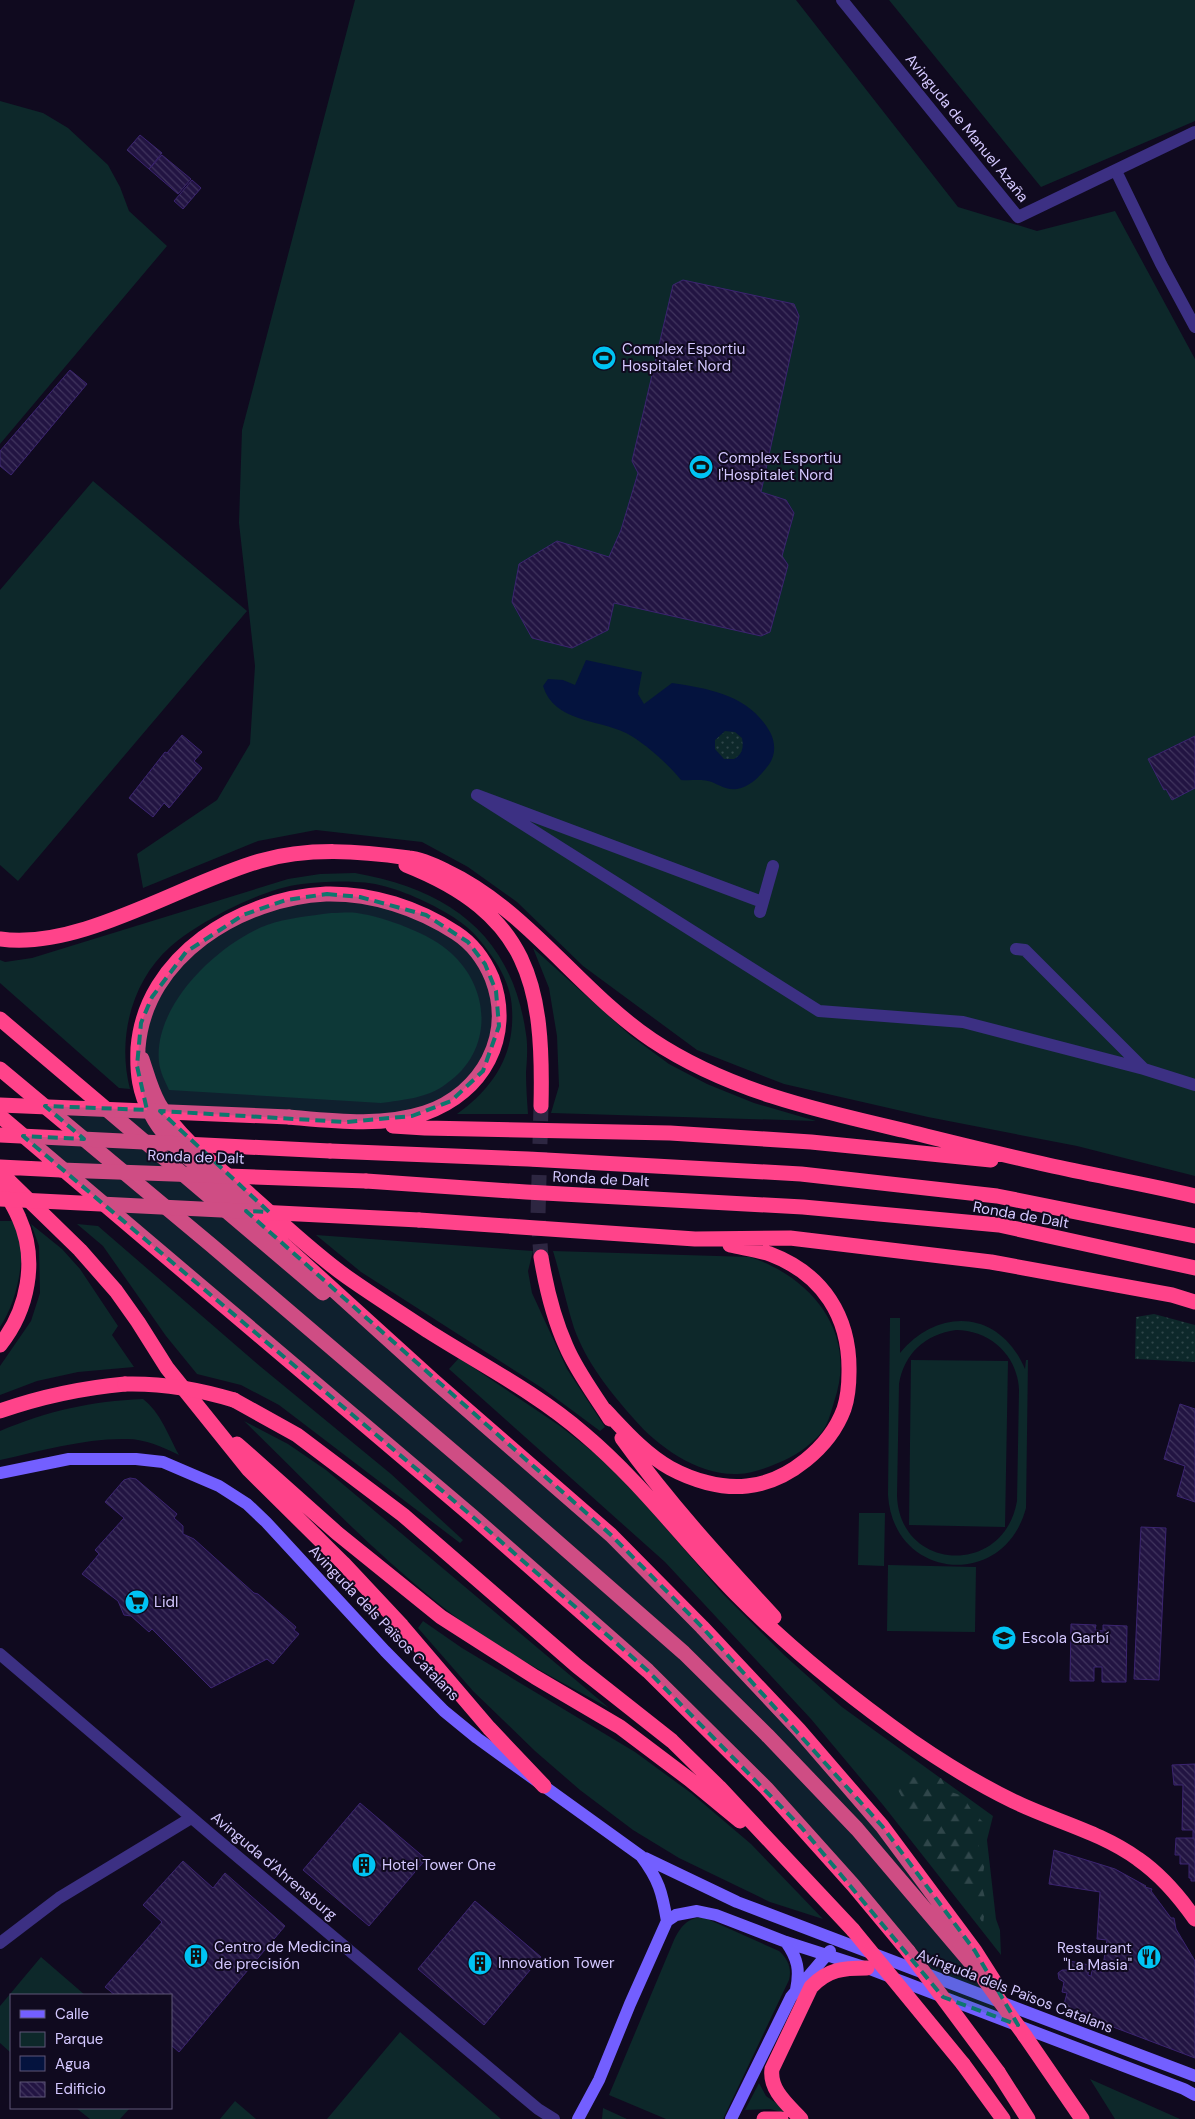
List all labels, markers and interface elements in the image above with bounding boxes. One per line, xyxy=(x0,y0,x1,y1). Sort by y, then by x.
street label: Avinguda de Manuel Azaña xyxy=(901,50,1033,206)
place label: Complex Esportiu Hospitalet Nord xyxy=(622,339,745,376)
sports icon: Complex Esportiu Hospitalet Nord xyxy=(591,345,617,371)
place label: Complex Esportiu l'Hospitalet Nord xyxy=(718,448,841,485)
sports icon: Complex Esportiu l'Hospitalet Nord xyxy=(688,454,714,480)
street label: Ronda de Dalt xyxy=(147,1145,245,1169)
street label: Ronda de Dalt xyxy=(552,1166,650,1192)
street label: Ronda de Dalt xyxy=(971,1197,1071,1233)
street label: Avinguda dels Països Catalans xyxy=(304,1541,464,1705)
supermarket icon: Lidl xyxy=(124,1589,150,1615)
place label: Lidl xyxy=(154,1592,178,1612)
school or university icon: Escola Garbí xyxy=(991,1625,1017,1651)
place label: Escola Garbí xyxy=(1022,1628,1109,1648)
street label: Avinguda d'Ahrensburg xyxy=(207,1807,341,1925)
building icon: Hotel Tower One xyxy=(351,1852,377,1878)
place label: Hotel Tower One xyxy=(382,1855,496,1875)
place label: Centro de Medicina de precisión xyxy=(214,1937,351,1974)
place label: Restaurant "La Masia" xyxy=(1057,1938,1132,1975)
building icon: Centro de Medicina de precisión xyxy=(183,1943,209,1969)
street label: Avinguda dels Països Catalans xyxy=(914,1944,1116,2038)
restaurant icon: Restaurant "La Masia" xyxy=(1136,1944,1162,1970)
building icon: Innovation Tower xyxy=(467,1950,493,1976)
place label: Innovation Tower xyxy=(498,1953,615,1973)
legend xyxy=(10,1994,172,2109)
text: Calle xyxy=(55,2004,89,2024)
text: Parque xyxy=(55,2029,103,2049)
text: Agua xyxy=(55,2054,90,2074)
text: Edificio xyxy=(55,2079,106,2099)

